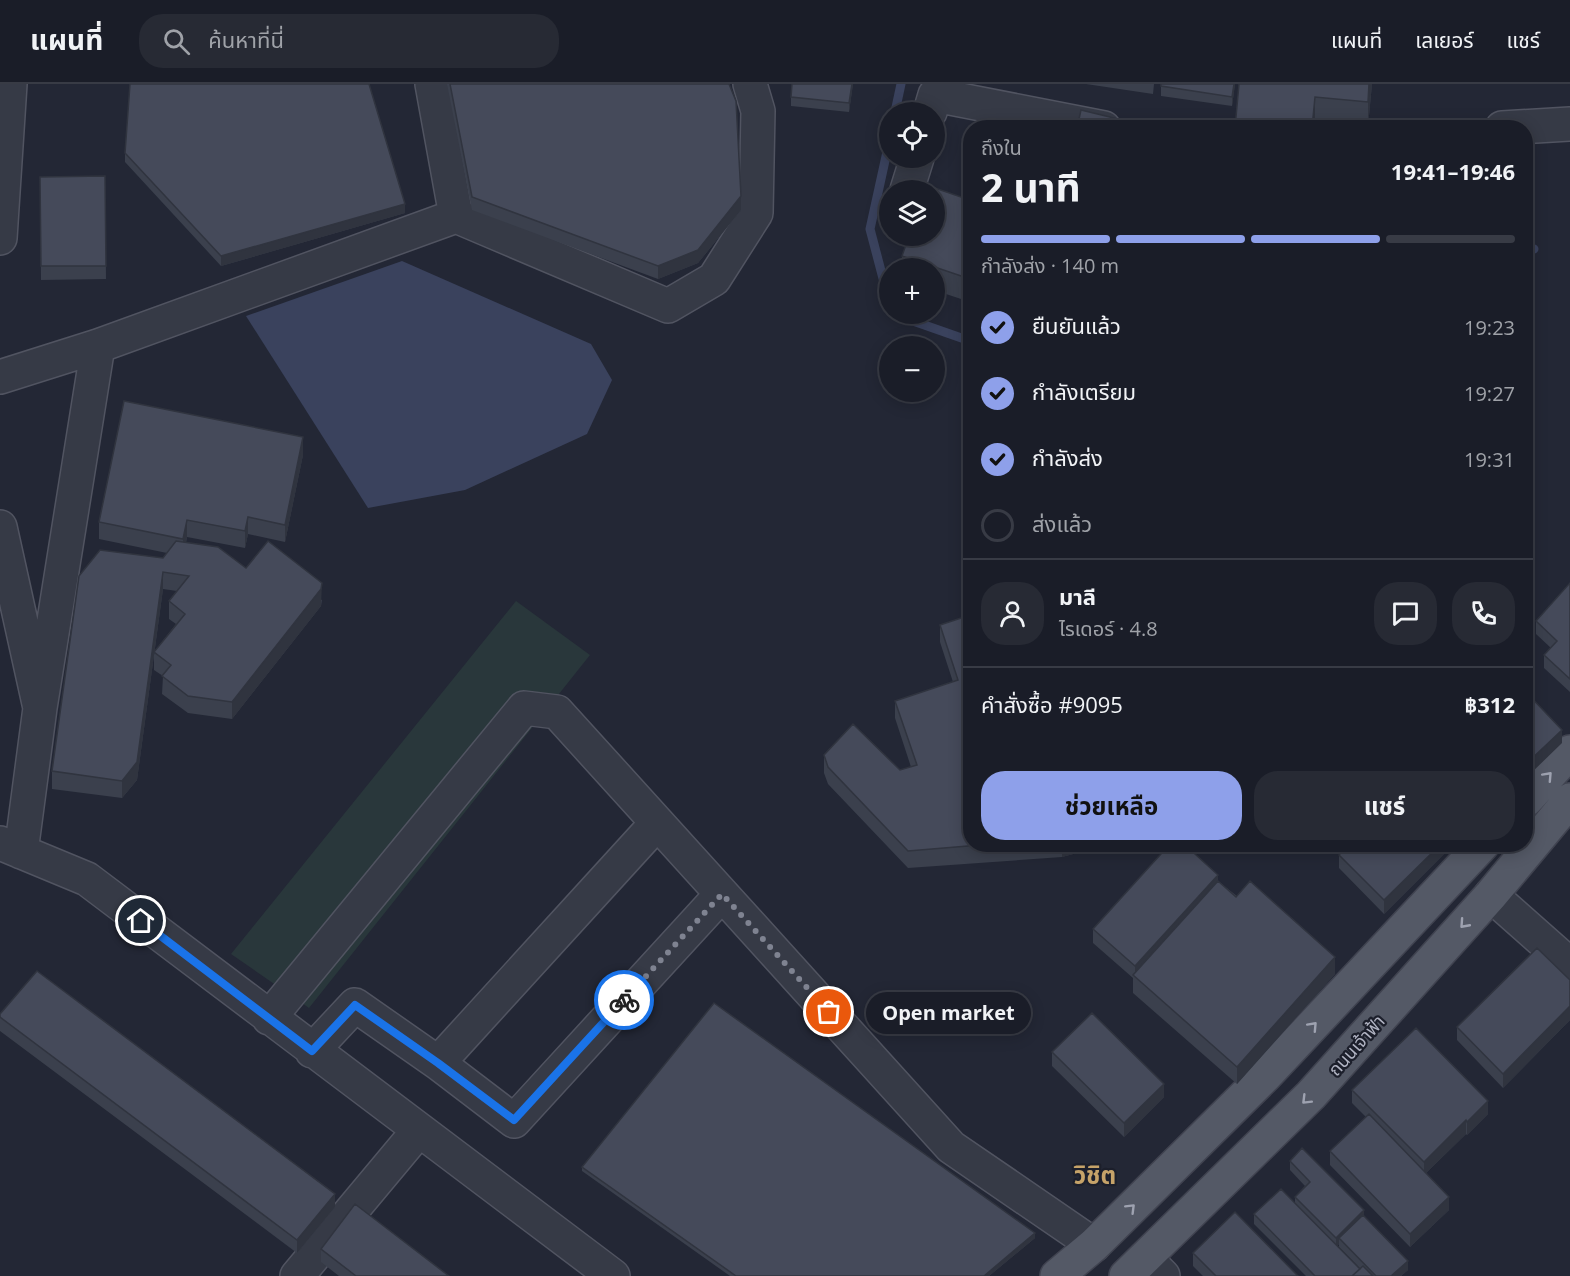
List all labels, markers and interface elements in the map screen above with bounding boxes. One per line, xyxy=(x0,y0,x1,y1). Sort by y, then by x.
search box xyxy=(139,14,559,68)
text: แผนที่ xyxy=(30,20,103,58)
text: ค้นหาที่นี่ xyxy=(208,24,284,54)
icon: search xyxy=(160,25,193,58)
text: แผนที่ xyxy=(1331,26,1382,54)
text: เลเยอร์ xyxy=(1415,26,1474,54)
text: แชร์ xyxy=(1507,26,1540,54)
map controls xyxy=(879,102,945,402)
button: locate xyxy=(879,102,945,168)
text: ถึงใน xyxy=(981,134,1022,161)
text: 19:41–19:46 xyxy=(1391,156,1515,186)
text: 2 นาที xyxy=(981,160,1081,213)
button: layers xyxy=(879,180,945,246)
text: กำลังส่ง · 140 m xyxy=(981,252,1119,279)
button: + xyxy=(879,258,945,324)
text: ยืนยันแล้ว xyxy=(1032,310,1121,340)
icon: check xyxy=(981,311,1014,344)
text: 19:23 xyxy=(1464,314,1515,341)
button: − xyxy=(879,336,945,402)
text: กำลังเตรียม xyxy=(1032,376,1136,406)
icon: check xyxy=(981,377,1014,410)
text: 19:27 xyxy=(1464,380,1515,407)
text: กำลังส่ง xyxy=(1032,442,1103,472)
icon: check xyxy=(981,443,1014,476)
text: 19:31 xyxy=(1464,446,1515,473)
text: ส่งแล้ว xyxy=(1032,508,1092,538)
text: มาลี xyxy=(1059,581,1096,611)
button: person xyxy=(981,582,1044,645)
button: chat xyxy=(1374,582,1437,645)
button: phone xyxy=(1452,582,1515,645)
text: ไรเดอร์ · 4.8 xyxy=(1059,615,1158,642)
text: คำสั่งซื้อ #9095 xyxy=(981,689,1123,719)
text: ฿312 xyxy=(1464,689,1515,719)
button: ช่วยเหลือ xyxy=(981,771,1242,840)
button: แชร์ xyxy=(1254,771,1515,840)
one-way arrow xyxy=(1541,772,1552,783)
pin xyxy=(115,895,166,946)
icon: home xyxy=(124,904,157,937)
one-way arrow xyxy=(1460,918,1471,928)
courier xyxy=(594,970,654,1030)
icon: bike xyxy=(608,984,641,1017)
pin xyxy=(803,986,854,1037)
callout: Open market xyxy=(865,991,1030,1033)
icon: bag xyxy=(812,995,845,1028)
text: Open market xyxy=(882,999,1015,1026)
street label: ถนนเจ้าฟ้า xyxy=(1322,1009,1390,1081)
one-way arrow xyxy=(1306,1022,1317,1032)
one-way arrow xyxy=(1302,1093,1313,1104)
district label: วิชิต xyxy=(1074,1158,1116,1191)
one-way arrow xyxy=(1124,1205,1135,1215)

